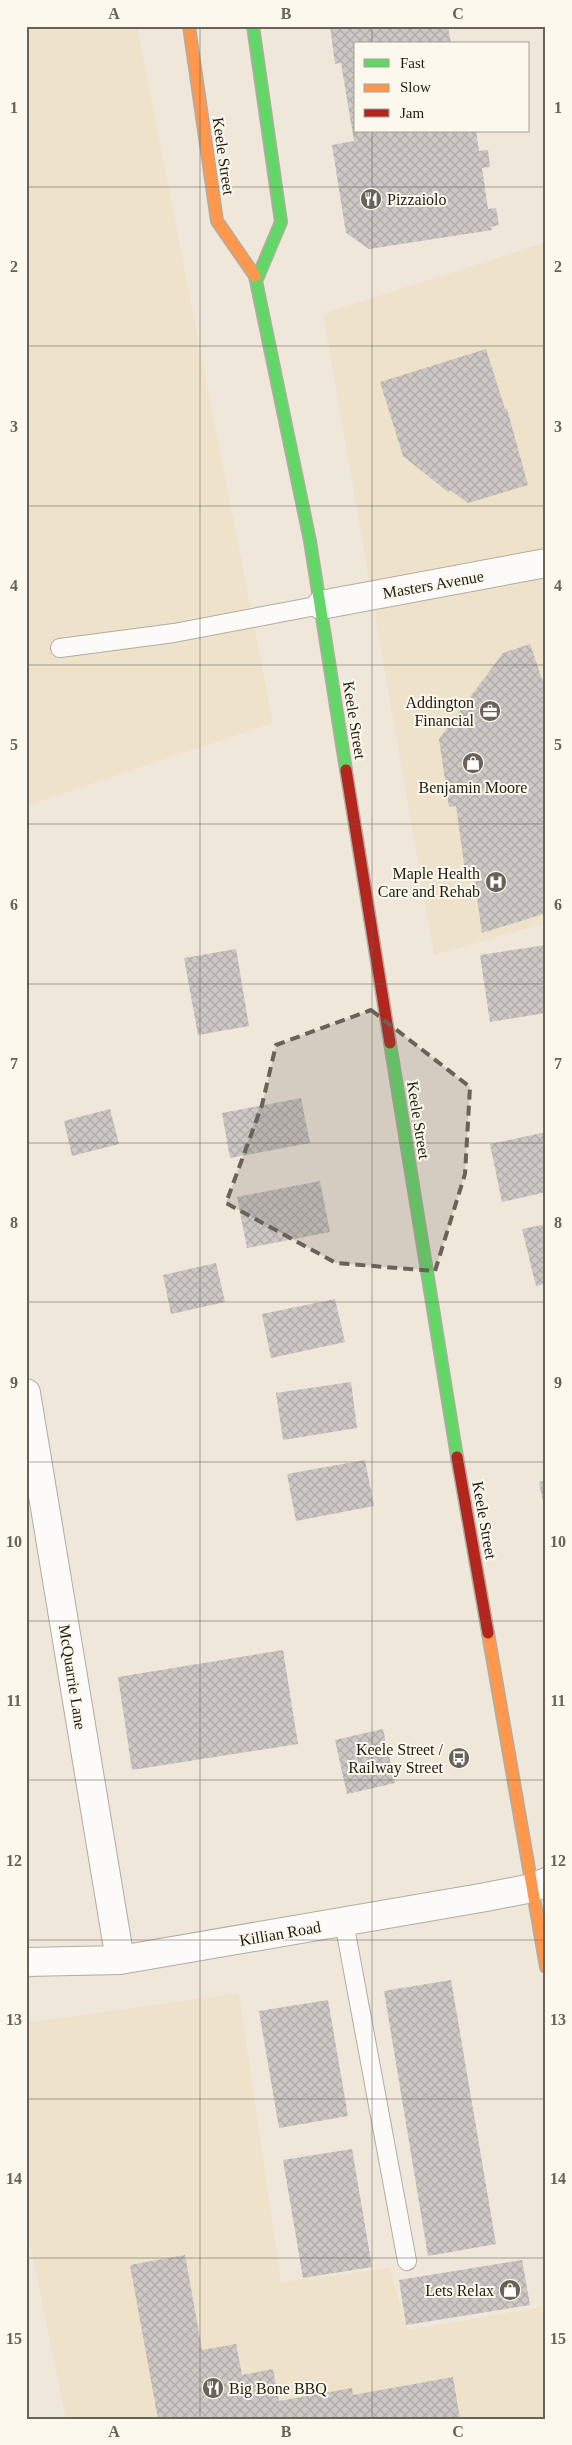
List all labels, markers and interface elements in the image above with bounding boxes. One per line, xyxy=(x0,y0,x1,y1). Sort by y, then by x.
text: A xyxy=(108,5,120,22)
text: B xyxy=(281,5,292,22)
text: C xyxy=(452,5,464,22)
legend xyxy=(354,42,530,132)
text: Fast xyxy=(400,55,426,71)
text: Slow xyxy=(400,79,431,95)
text: 1 xyxy=(10,99,18,116)
text: 1 xyxy=(554,99,562,116)
text: Jam xyxy=(400,105,424,121)
street label: Keele Street xyxy=(210,116,237,197)
restaurant icon: Pizzaiolo xyxy=(359,187,383,211)
place label: Pizzaiolo xyxy=(387,191,447,208)
text: 2 xyxy=(10,258,18,275)
text: 2 xyxy=(554,258,562,275)
text: 3 xyxy=(10,418,18,435)
text: 3 xyxy=(554,418,562,435)
street label: Masters Avenue xyxy=(381,567,485,602)
text: 4 xyxy=(10,577,18,594)
text: 4 xyxy=(554,577,562,594)
street label: Keele Street xyxy=(340,680,369,761)
place label: Addington Financial xyxy=(406,694,475,729)
office icon: Addington Financial xyxy=(478,699,502,723)
text: 5 xyxy=(10,736,18,753)
text: 5 xyxy=(554,736,562,753)
shop icon: Benjamin Moore xyxy=(461,751,485,775)
place label: Benjamin Moore xyxy=(419,779,527,797)
place label: Maple Health Care and Rehab xyxy=(378,865,480,900)
hospital icon: Maple Health Care and Rehab xyxy=(484,870,508,894)
text: 6 xyxy=(10,896,18,913)
text: 6 xyxy=(554,896,562,913)
text: 7 xyxy=(10,1055,18,1072)
text: 7 xyxy=(554,1055,562,1072)
street label: Keele Street xyxy=(404,1080,433,1161)
text: 8 xyxy=(10,1214,18,1231)
text: 8 xyxy=(554,1214,562,1231)
text: 9 xyxy=(10,1374,18,1391)
text: 9 xyxy=(554,1374,562,1391)
street label: Keele Street xyxy=(469,1480,500,1561)
text: 10 xyxy=(6,1533,22,1550)
text: 10 xyxy=(550,1533,566,1550)
street label: McQuarrie Lane xyxy=(56,1623,89,1731)
text: 11 xyxy=(6,1692,22,1709)
text: 11 xyxy=(550,1692,566,1709)
place label: Keele Street / Railway Street xyxy=(348,1741,444,1777)
bus stop icon: Keele Street / Railway Street xyxy=(447,1746,471,1770)
text: 12 xyxy=(6,1852,22,1869)
text: 12 xyxy=(550,1852,566,1869)
street label: Killian Road xyxy=(238,1918,322,1949)
text: 13 xyxy=(6,2011,22,2028)
text: 13 xyxy=(550,2011,566,2028)
text: 14 xyxy=(6,2170,22,2187)
text: 14 xyxy=(550,2170,566,2187)
shop icon: Lets Relax xyxy=(498,2278,522,2302)
place label: Lets Relax xyxy=(425,2282,494,2299)
text: 15 xyxy=(6,2330,22,2347)
text: 15 xyxy=(550,2330,566,2347)
restaurant icon: Big Bone BBQ xyxy=(201,2376,225,2400)
place label: Big Bone BBQ xyxy=(229,2380,327,2398)
text: A xyxy=(108,2423,120,2440)
text: B xyxy=(281,2423,292,2440)
text: C xyxy=(452,2423,464,2440)

